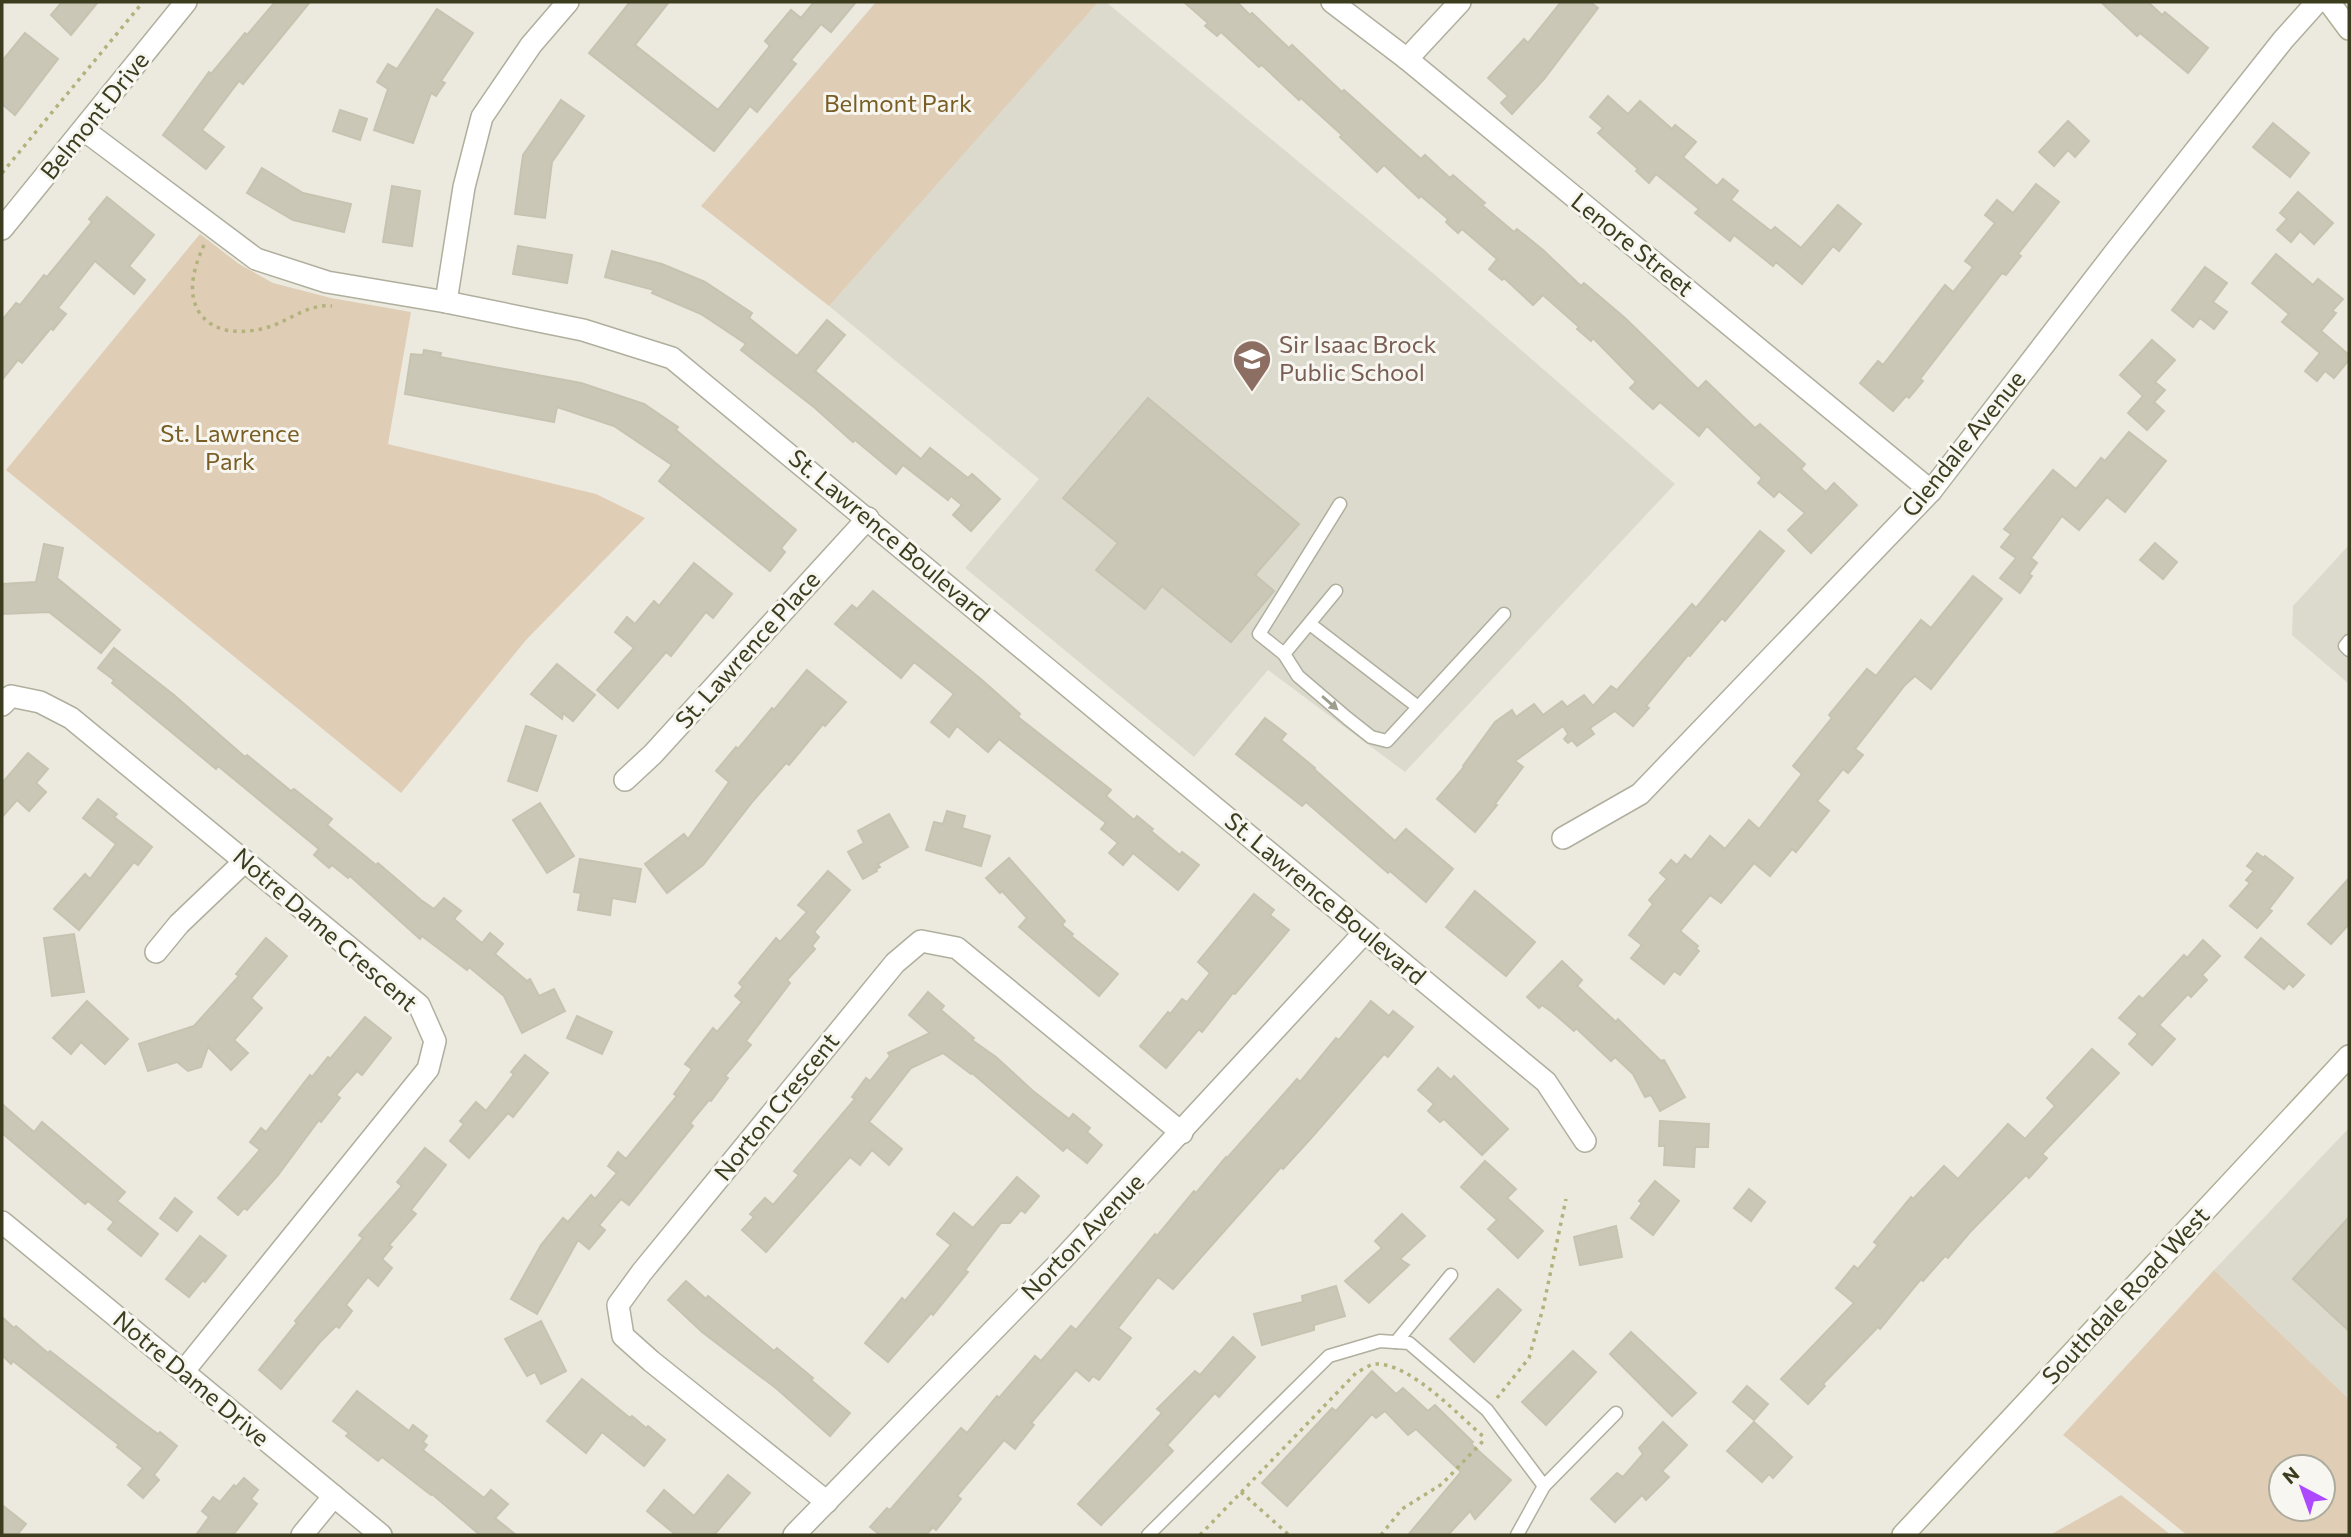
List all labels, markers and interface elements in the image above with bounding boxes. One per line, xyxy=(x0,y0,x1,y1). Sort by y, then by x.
street label: Belmont Drive xyxy=(34,45,154,185)
park label: Belmont Park xyxy=(824,88,972,117)
street label: Lenore Street xyxy=(1566,186,1700,302)
place label: Sir Isaac Brock Public School xyxy=(1279,329,1437,386)
school or university icon: Sir Isaac Brock Public School xyxy=(1231,338,1273,393)
street label: Glendale Avenue xyxy=(1895,364,2031,522)
park label: St. Lawrence Park xyxy=(160,418,300,475)
street label: St. Lawrence Boulevard xyxy=(784,442,996,627)
street label: St. Lawrence Place xyxy=(668,564,825,734)
one-way arrow xyxy=(1320,696,1338,711)
street label: St. Lawrence Boulevard xyxy=(1220,805,1432,990)
street label: Notre Dame Crescent xyxy=(228,841,424,1017)
street label: Norton Crescent xyxy=(707,1026,844,1186)
street label: Norton Avenue xyxy=(1014,1167,1149,1305)
street label: Southdale Road West xyxy=(2035,1200,2215,1390)
street label: Notre Dame Drive xyxy=(108,1304,276,1452)
north arrow xyxy=(2267,1453,2337,1523)
text: N xyxy=(2278,1461,2303,1488)

